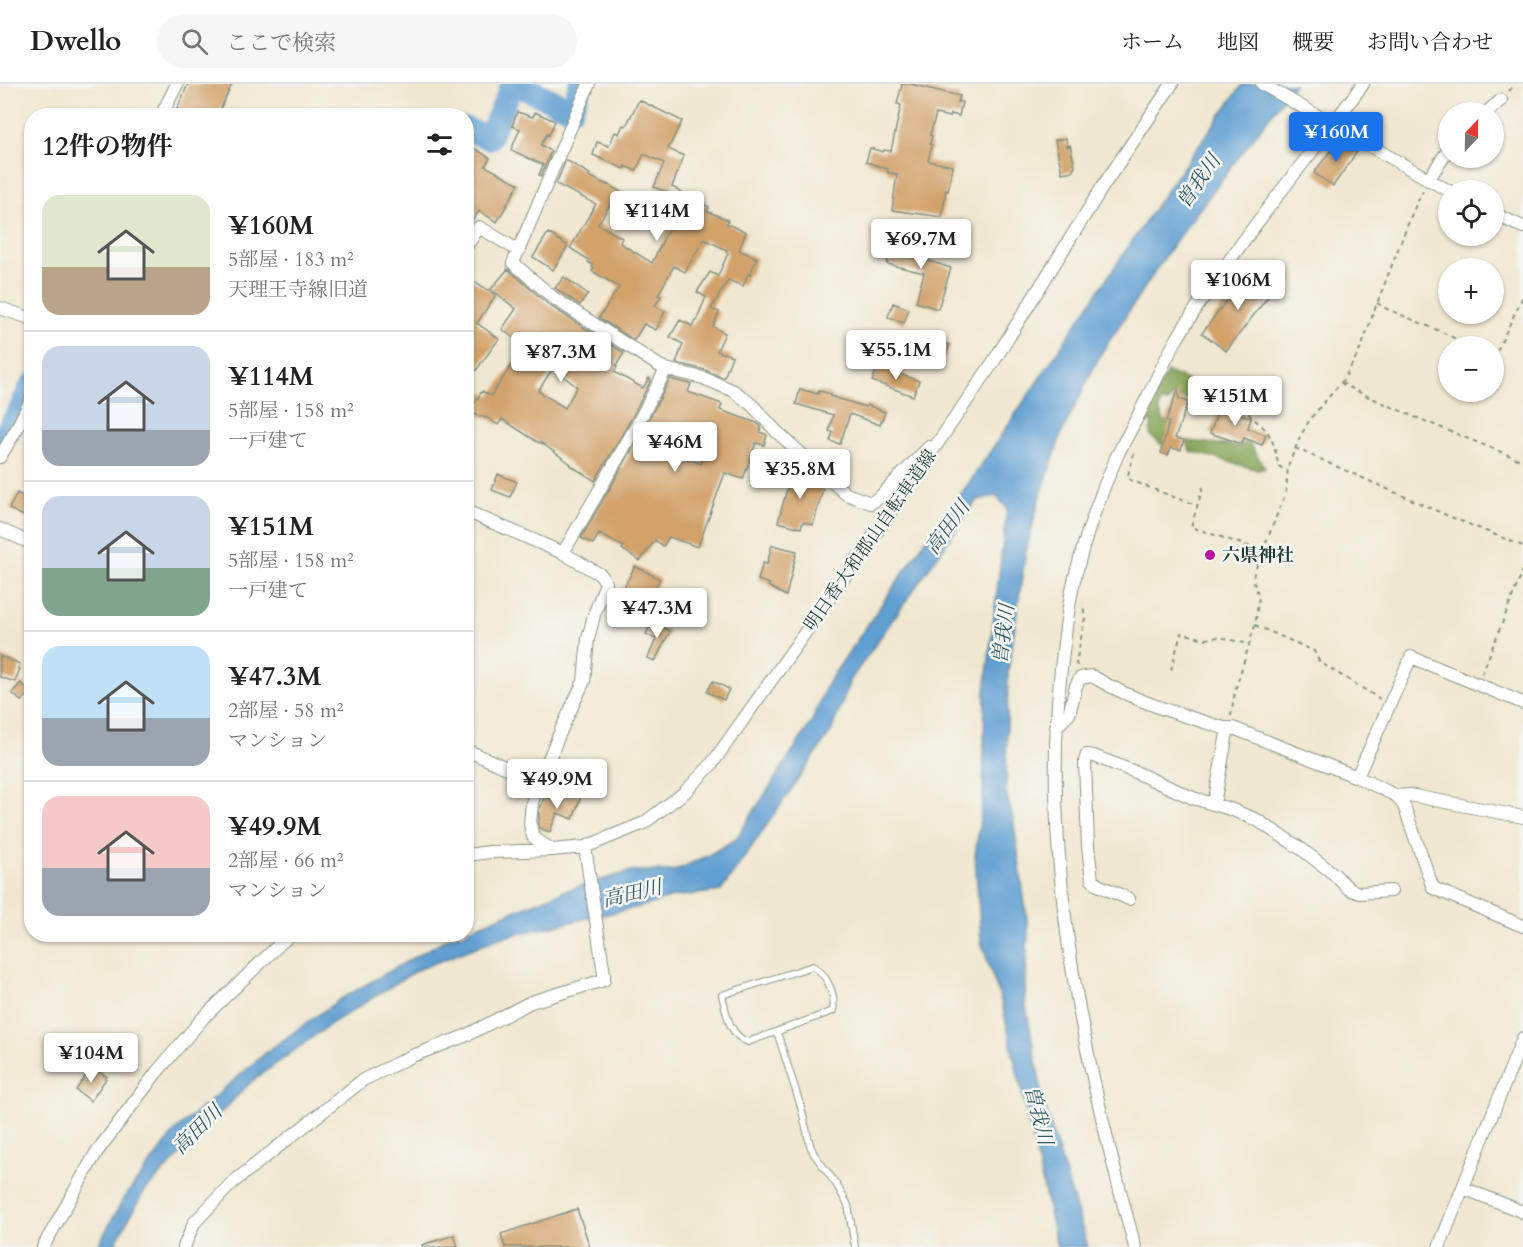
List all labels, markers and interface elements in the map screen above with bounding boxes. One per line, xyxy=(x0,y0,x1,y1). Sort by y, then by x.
search box xyxy=(157,14,577,68)
text: Dwello xyxy=(30,22,121,60)
icon: search xyxy=(178,25,211,58)
text: ここで検索 xyxy=(226,28,336,58)
text: ホーム xyxy=(1121,28,1184,57)
text: 地図 xyxy=(1217,28,1259,57)
text: 概要 xyxy=(1292,28,1334,57)
text: お問い合わせ xyxy=(1367,28,1493,57)
north arrow xyxy=(1438,102,1504,168)
map controls xyxy=(1438,102,1504,402)
pin: ¥160M xyxy=(1294,112,1378,163)
text: ¥160M xyxy=(1303,118,1369,145)
icon: filters xyxy=(423,128,456,161)
text: 12件の物件 xyxy=(42,129,173,164)
water label: 曽我川 xyxy=(1170,147,1228,214)
button: locate xyxy=(1438,180,1504,246)
pin: ¥114M xyxy=(615,191,699,242)
text: ¥114M xyxy=(624,197,690,224)
text: ¥160M xyxy=(228,208,314,243)
icon: home xyxy=(90,219,162,291)
pin: ¥69.7M xyxy=(872,219,970,270)
text: ¥69.7M xyxy=(885,225,957,252)
text: 5部屋 · 183 m² xyxy=(228,246,354,273)
button: + xyxy=(1438,258,1504,324)
pin: ¥106M xyxy=(1196,260,1280,311)
text: ¥106M xyxy=(1205,266,1271,293)
text: 天理王寺線旧道 xyxy=(228,276,368,303)
pin: ¥55.1M xyxy=(847,330,945,381)
pin: ¥87.3M xyxy=(512,332,610,383)
text: ¥55.1M xyxy=(860,336,932,363)
button: − xyxy=(1438,336,1504,402)
text: ¥87.3M xyxy=(525,338,597,365)
text: ¥114M xyxy=(228,359,314,394)
icon: home xyxy=(90,370,162,442)
pin: ¥151M xyxy=(1193,376,1277,427)
text: ¥151M xyxy=(1202,382,1268,409)
text: 5部屋 · 158 m² xyxy=(228,397,354,424)
pin: ¥46M xyxy=(639,422,711,473)
text: 一戸建て xyxy=(228,427,308,454)
text: ¥46M xyxy=(647,428,703,455)
street label: 明日香大和郡山自転車道線 xyxy=(798,445,943,636)
pin: ¥35.8M xyxy=(751,449,849,500)
text: ¥35.8M xyxy=(764,455,836,482)
water label: 高田川 xyxy=(919,493,977,559)
text: ¥151M xyxy=(228,509,314,544)
icon: home xyxy=(90,520,162,592)
place label: 六県神社 xyxy=(1222,543,1294,568)
text: 5部屋 · 158 m² xyxy=(228,547,354,574)
marker: 六県神社 xyxy=(1203,548,1217,562)
text: 一戸建て xyxy=(228,577,308,604)
pin: ¥47.3M xyxy=(608,588,706,639)
text: ¥47.3M xyxy=(621,594,693,621)
water label: 曽我川 xyxy=(986,601,1021,665)
text: ¥47.3M xyxy=(228,659,321,694)
icon: home xyxy=(90,670,162,742)
text: 2部屋 · 58 m² xyxy=(228,697,344,724)
text: マンション xyxy=(228,727,327,754)
pin: ¥49.9M xyxy=(508,759,606,810)
text: ¥49.9M xyxy=(521,765,593,792)
text: ¥49.9M xyxy=(228,809,321,844)
icon: home xyxy=(90,820,162,892)
text: 2部屋 · 66 m² xyxy=(228,847,344,874)
water label: 高田川 xyxy=(600,873,666,913)
text: マンション xyxy=(228,877,327,904)
pin: ¥104M xyxy=(49,1033,133,1084)
text: ¥104M xyxy=(58,1039,124,1066)
water label: 曽我川 xyxy=(1018,1083,1059,1149)
water label: 高田川 xyxy=(167,1097,230,1160)

